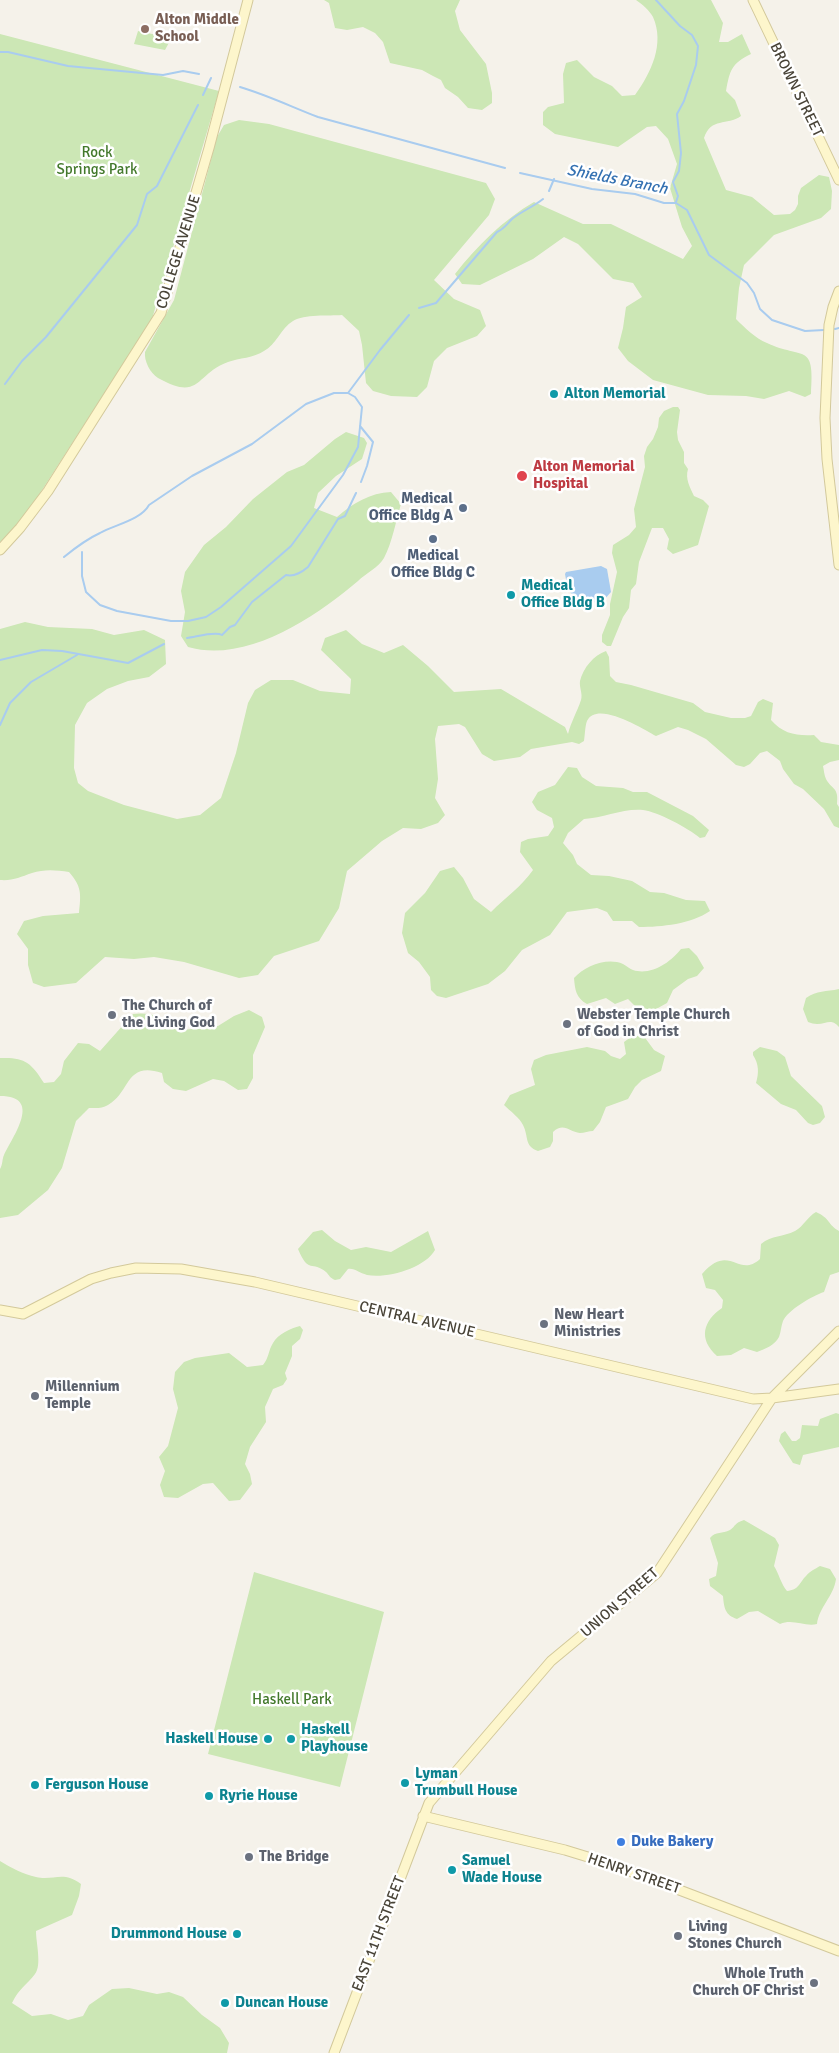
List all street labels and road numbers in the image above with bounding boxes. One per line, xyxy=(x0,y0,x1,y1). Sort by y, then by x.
street label: BROWN STREET xyxy=(765,40,827,140)
street label: COLLEGE AVENUE xyxy=(153,193,205,311)
street label: CENTRAL AVENUE xyxy=(357,1298,477,1342)
street label: UNION STREET xyxy=(578,1564,662,1642)
street label: HENRY STREET xyxy=(585,1850,683,1898)
street label: EAST 11TH STREET xyxy=(349,1874,409,1994)

